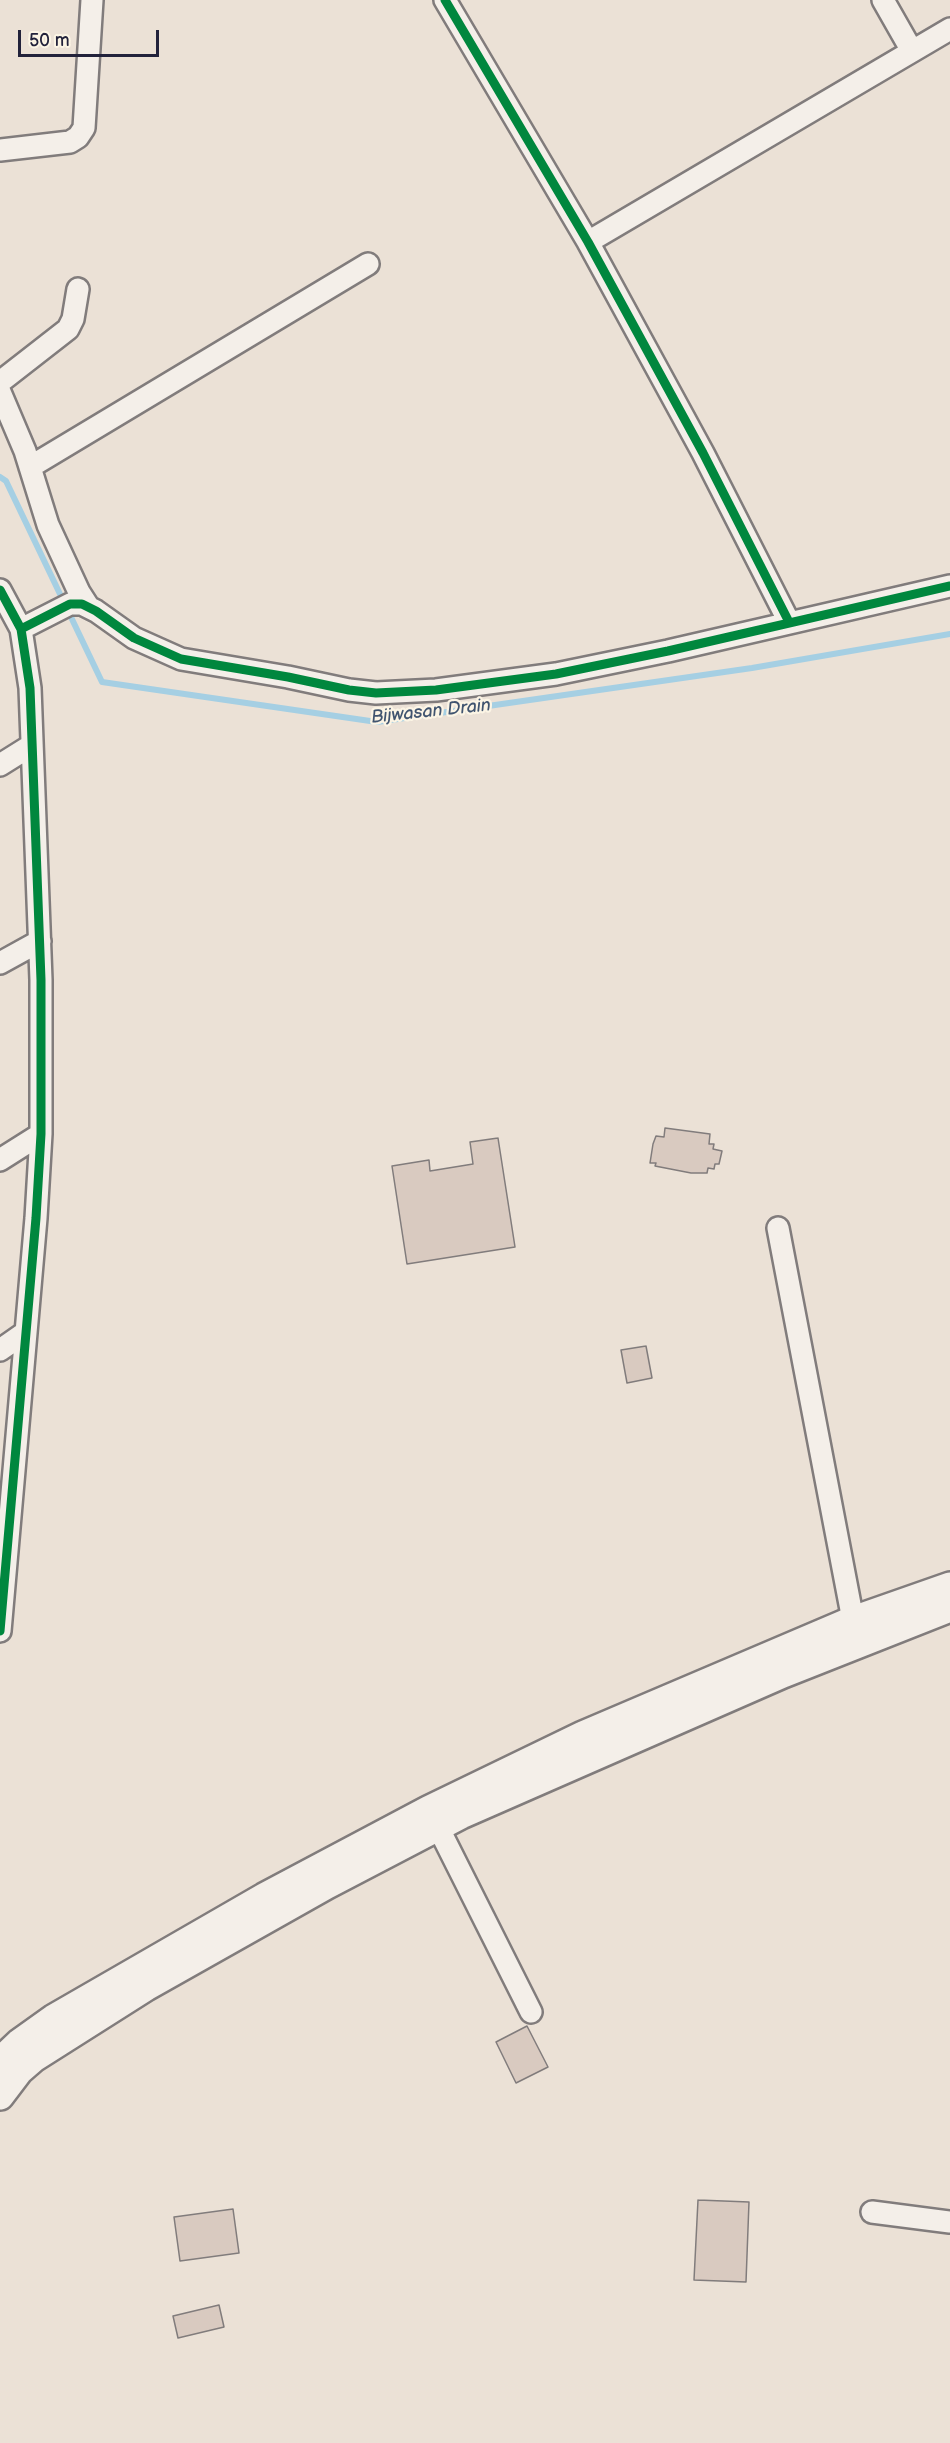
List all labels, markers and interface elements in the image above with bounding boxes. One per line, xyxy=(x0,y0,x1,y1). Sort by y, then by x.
scale bar xyxy=(21,18,162,56)
text: 50 m xyxy=(29,30,70,51)
water label: Bijwasan Drain xyxy=(370,695,492,729)

